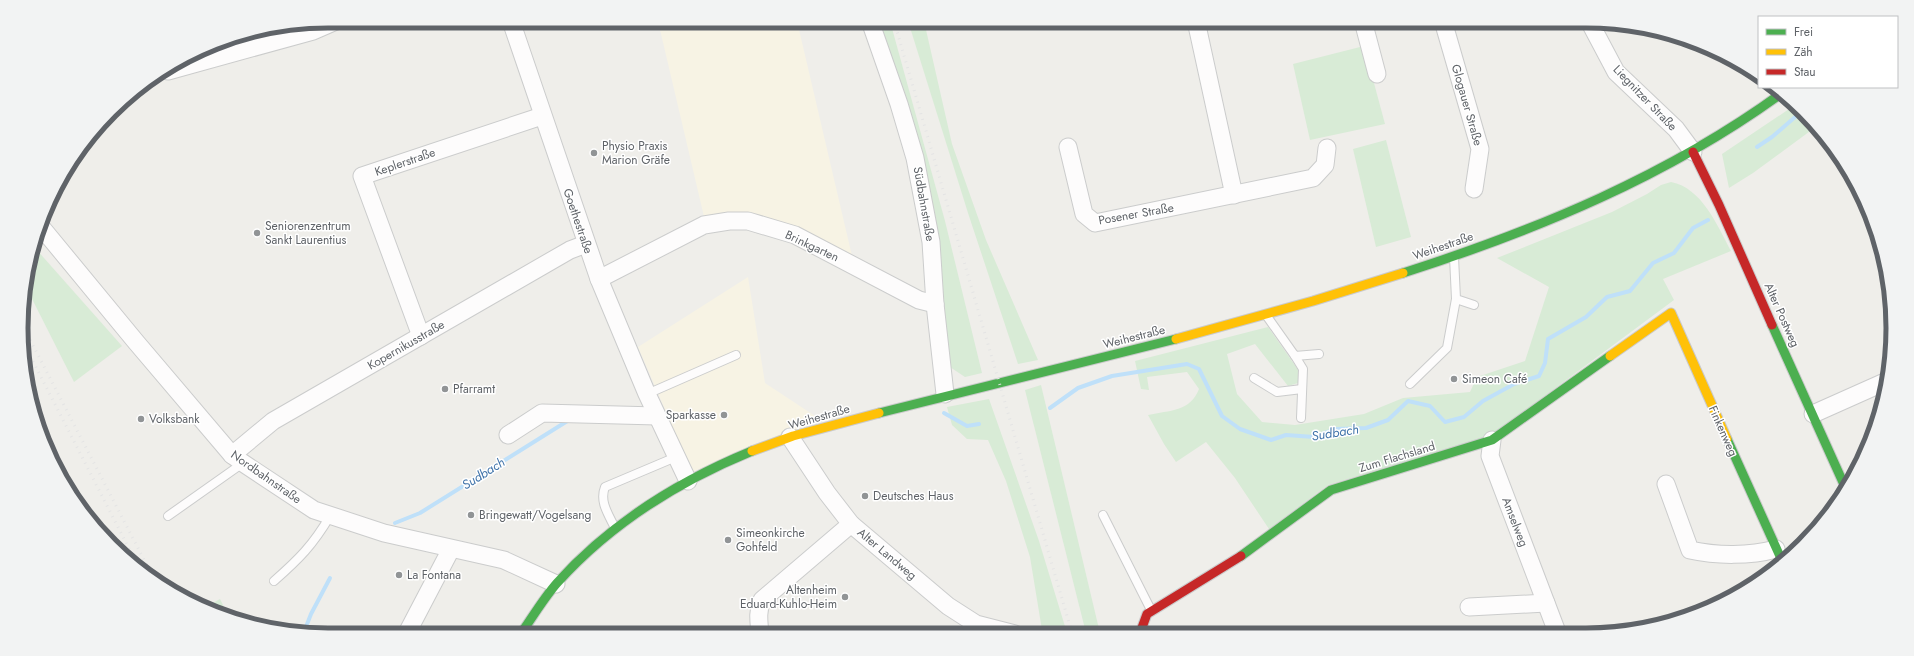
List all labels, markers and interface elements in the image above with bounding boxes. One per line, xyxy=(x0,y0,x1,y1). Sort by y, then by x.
legend xyxy=(1758,16,1898,88)
text: Frei xyxy=(1794,23,1813,41)
text: Zäh xyxy=(1794,43,1813,61)
street label: Liegnitzer Straße xyxy=(1609,61,1681,135)
street label: Glogauer Straße xyxy=(1447,62,1487,148)
text: Stau xyxy=(1794,63,1816,81)
place label: Physio Praxis Marion Gräfe xyxy=(602,137,670,169)
street label: Keplerstraße xyxy=(372,143,438,181)
marker: Physio Praxis Marion Gräfe xyxy=(589,148,599,158)
street label: Südbahnstraße xyxy=(909,165,939,243)
street label: Goethestraße xyxy=(558,186,598,256)
street label: Posener Straße xyxy=(1097,199,1175,229)
place label: Seniorenzentrum Sankt Laurentius xyxy=(265,217,351,249)
street label: Brinkgarten xyxy=(782,226,842,266)
street label: Weihestraße xyxy=(1410,227,1476,265)
marker: Seniorenzentrum Sankt Laurentius xyxy=(252,228,262,238)
street label: Alter Postweg xyxy=(1760,280,1804,350)
street label: Kopernikusstraße xyxy=(364,316,448,374)
street label: Weihestraße xyxy=(1101,321,1167,353)
place label: Simeon Café xyxy=(1462,370,1527,388)
marker: Simeon Café xyxy=(1449,374,1459,384)
place label: Pfarramt xyxy=(453,380,495,398)
marker: Pfarramt xyxy=(440,384,450,394)
street label: Weihestraße xyxy=(786,400,852,434)
street label: Finkenweg xyxy=(1704,403,1742,459)
place label: Sparkasse xyxy=(666,406,716,424)
place label: Volksbank xyxy=(149,410,200,428)
marker: Sparkasse xyxy=(719,410,729,420)
marker: Volksbank xyxy=(136,414,146,424)
water label: Sudbach xyxy=(1310,419,1361,446)
street label: Zum Flachsland xyxy=(1357,437,1437,477)
street label: Nordbahnstraße xyxy=(227,446,305,508)
water label: Sudbach xyxy=(458,453,509,494)
place label: Deutsches Haus xyxy=(873,487,954,505)
marker: Deutsches Haus xyxy=(860,491,870,501)
street label: Amselweg xyxy=(1497,494,1533,550)
place label: Bringewatt/Vogelsang xyxy=(479,506,591,524)
marker: Bringewatt/Vogelsang xyxy=(466,510,476,520)
place label: Simeonkirche Gohfeld xyxy=(736,524,805,556)
street label: Alter Landweg xyxy=(853,524,921,584)
marker: Simeonkirche Gohfeld xyxy=(723,535,733,545)
place label: La Fontana xyxy=(407,566,461,584)
marker: La Fontana xyxy=(394,570,404,580)
place label: Altenheim Eduard-Kuhlo-Heim xyxy=(740,581,837,613)
marker: Altenheim Eduard-Kuhlo-Heim xyxy=(840,592,850,602)

